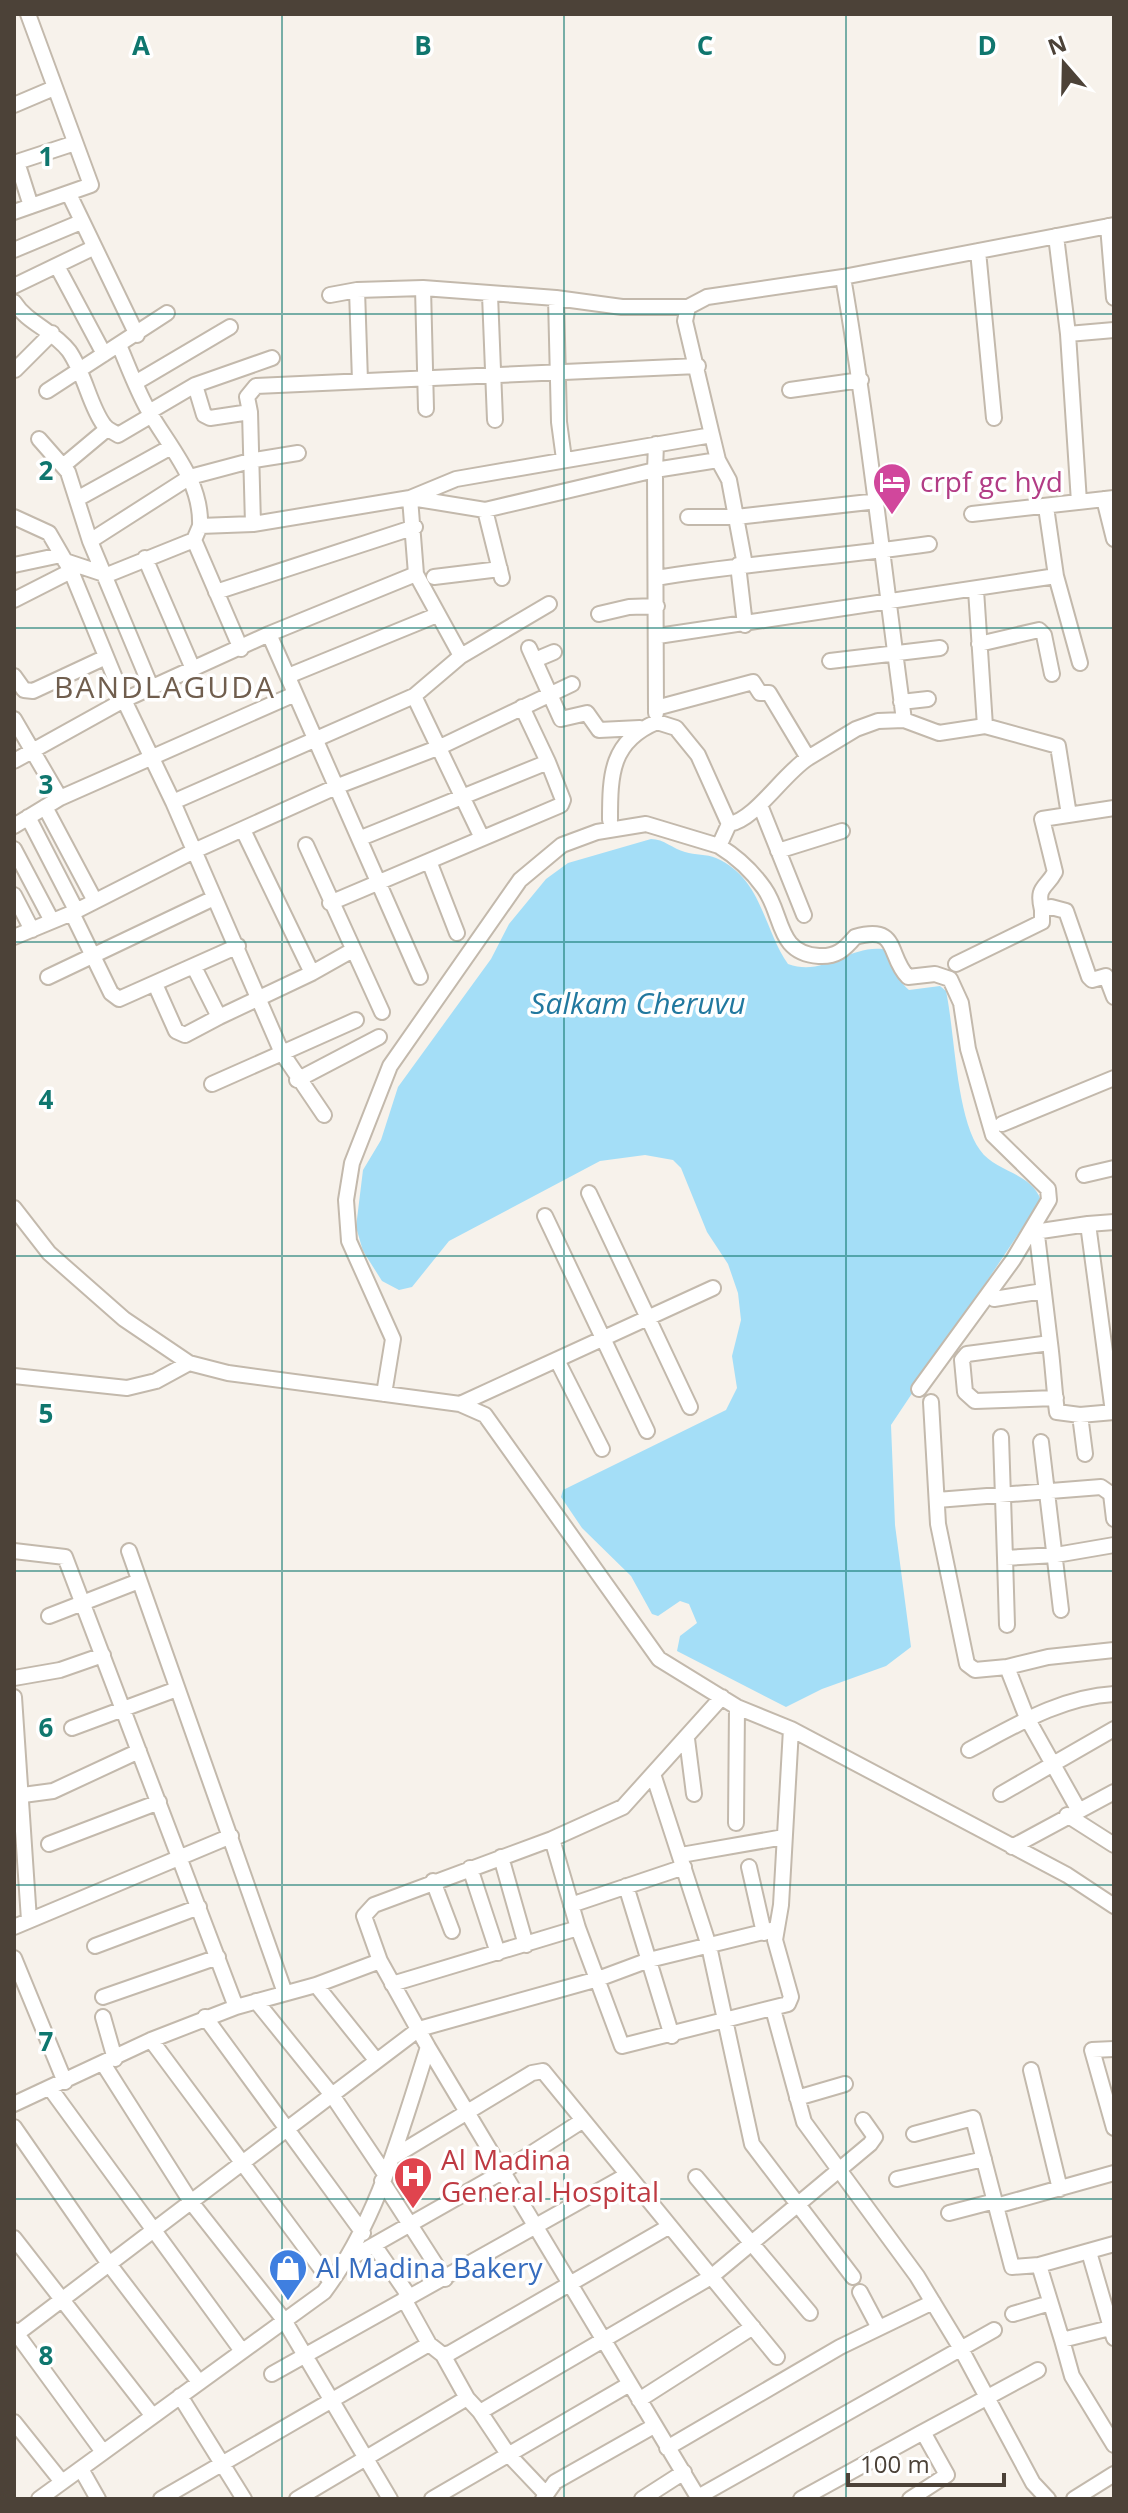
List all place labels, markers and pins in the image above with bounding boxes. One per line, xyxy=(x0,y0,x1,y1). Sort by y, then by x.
hotel icon: crpf gc hyd xyxy=(871,461,913,516)
place label: crpf gc hyd xyxy=(920,462,1063,500)
place label: Al Madina General Hospital xyxy=(441,2140,659,2210)
hospital icon: Al Madina General Hospital xyxy=(392,2155,434,2210)
shop icon: Al Madina Bakery xyxy=(267,2247,309,2302)
place label: Al Madina Bakery xyxy=(316,2248,544,2286)

